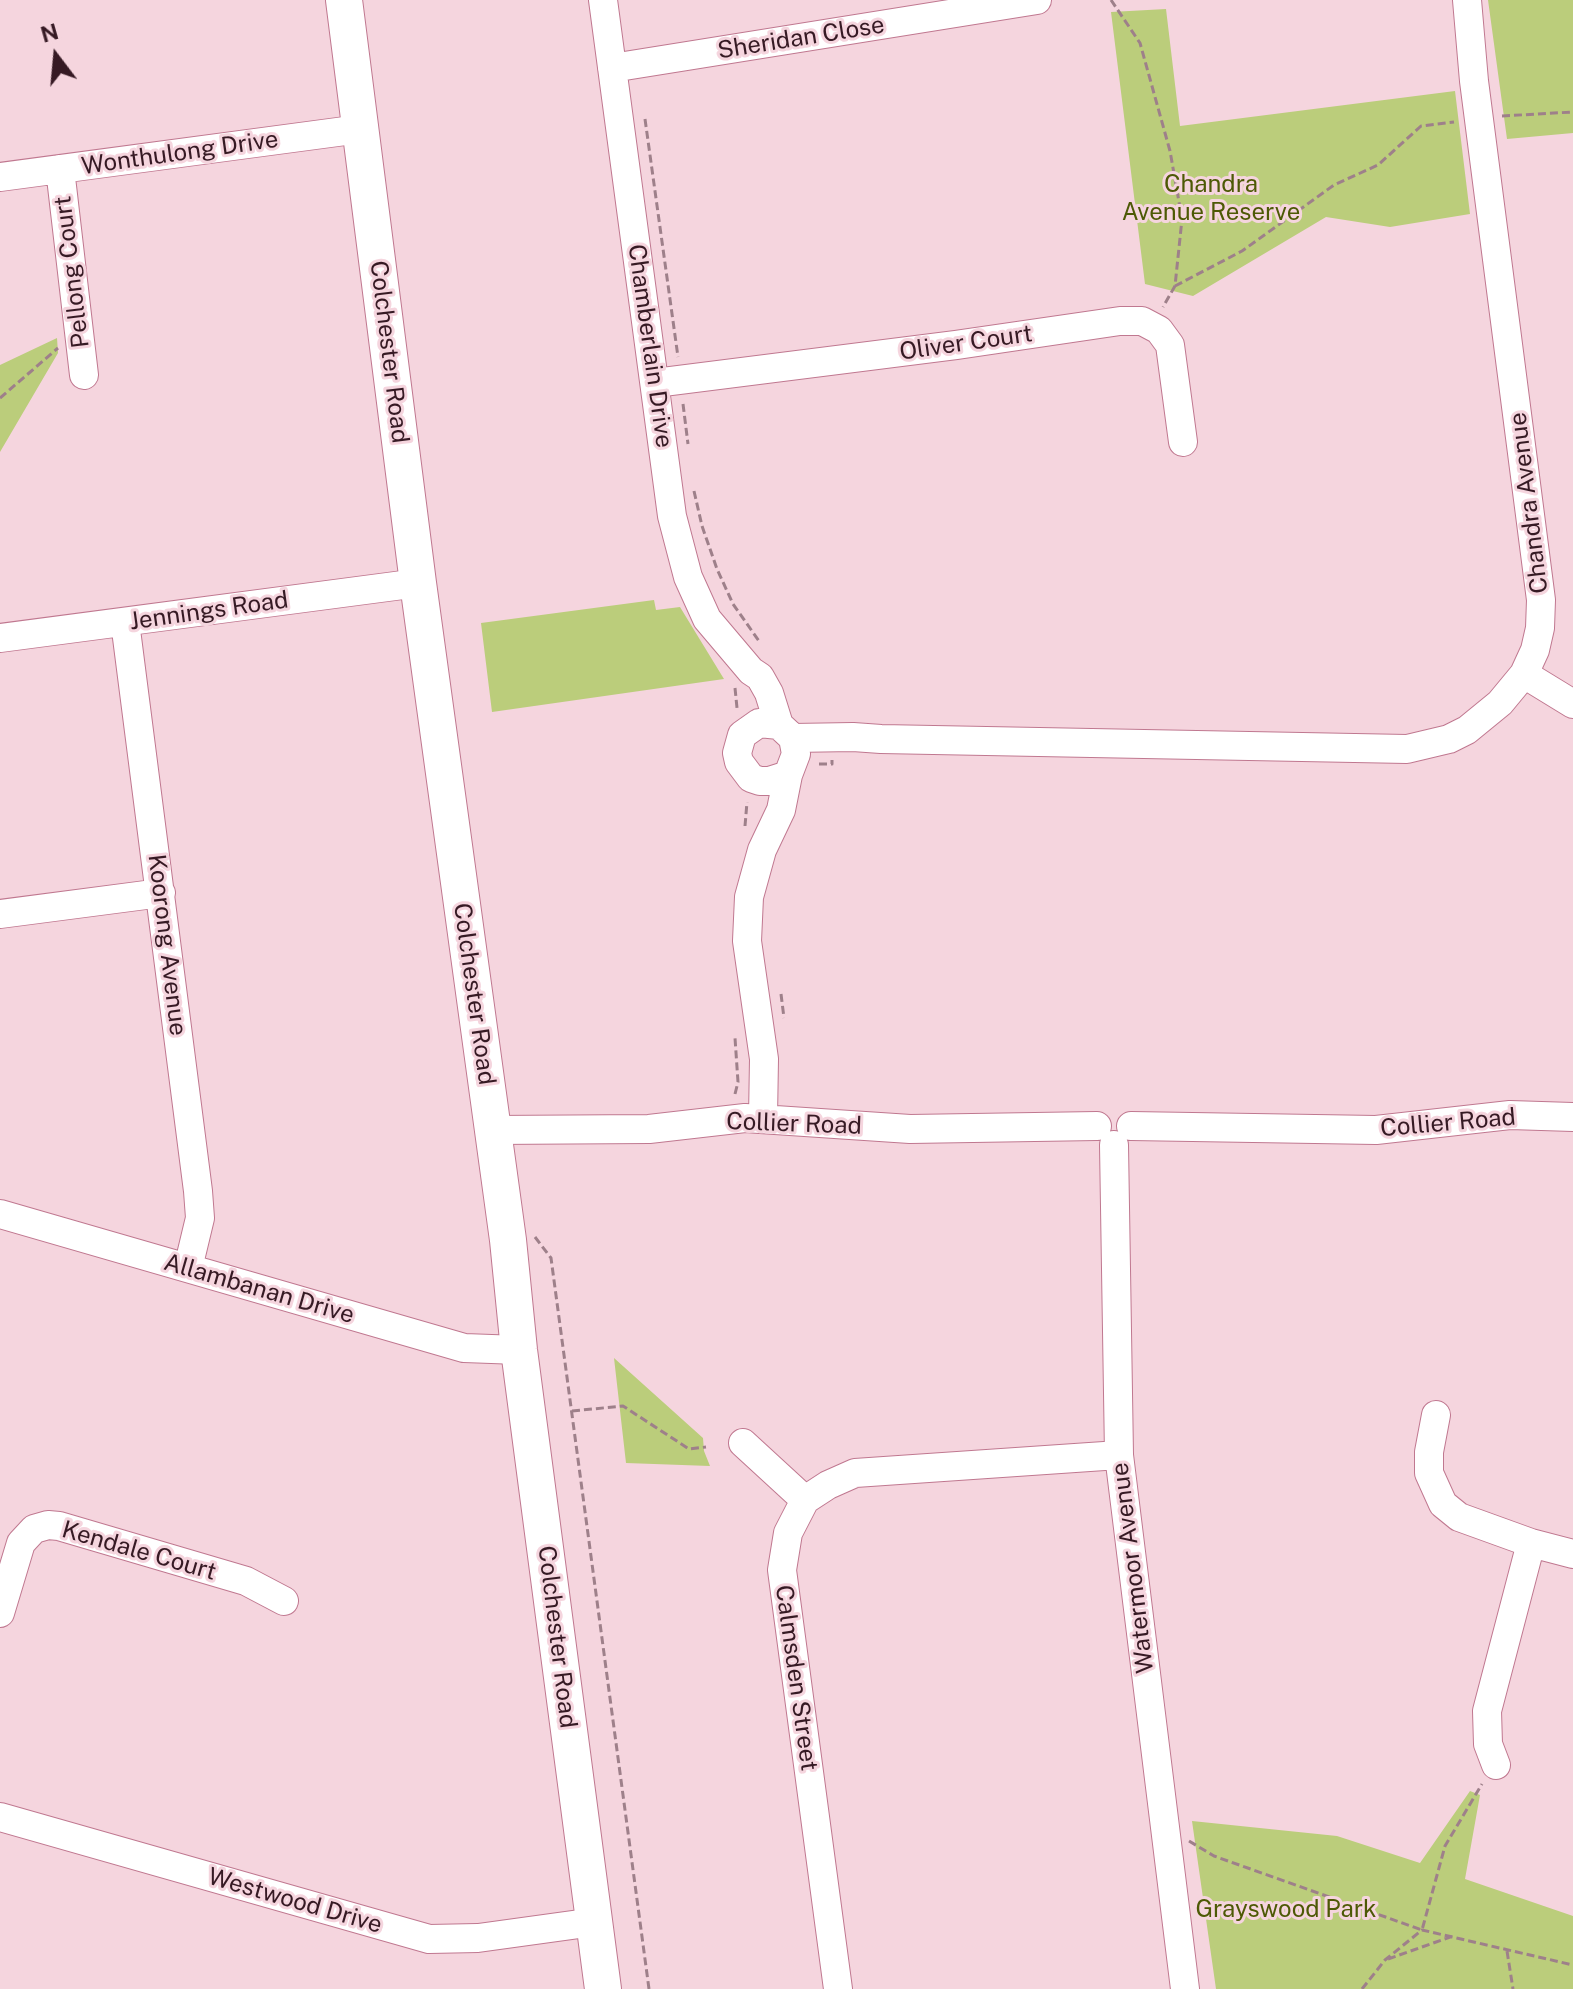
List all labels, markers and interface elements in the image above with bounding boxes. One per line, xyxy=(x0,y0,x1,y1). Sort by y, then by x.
street label: Sheridan Close xyxy=(716,11,886,65)
north arrow xyxy=(16,16,96,96)
text: N xyxy=(38,18,61,48)
street label: Wonthulong Drive xyxy=(80,125,280,181)
park label: Chandra Avenue Reserve xyxy=(1122,171,1300,227)
street label: Pellong Court xyxy=(48,194,96,350)
street label: Chamberlain Drive xyxy=(621,242,679,450)
street label: Colchester Road xyxy=(364,259,414,445)
street label: Oliver Court xyxy=(898,319,1034,367)
street label: Chandra Avenue xyxy=(1504,411,1554,595)
street label: Jennings Road xyxy=(128,586,290,636)
street label: Koorong Avenue xyxy=(142,853,192,1037)
street label: Colchester Road xyxy=(447,901,501,1087)
street label: Collier Road xyxy=(1379,1103,1517,1143)
street label: Collier Road xyxy=(726,1107,862,1141)
street label: Allambanan Drive xyxy=(160,1248,358,1330)
street label: Watermoor Avenue xyxy=(1106,1461,1160,1675)
street label: Kendale Court xyxy=(58,1515,220,1587)
street label: Colchester Road xyxy=(532,1544,582,1730)
street label: Calmsden Street xyxy=(769,1583,823,1773)
street label: Westwood Drive xyxy=(205,1862,385,1940)
park label: Grayswood Park xyxy=(1195,1896,1377,1924)

